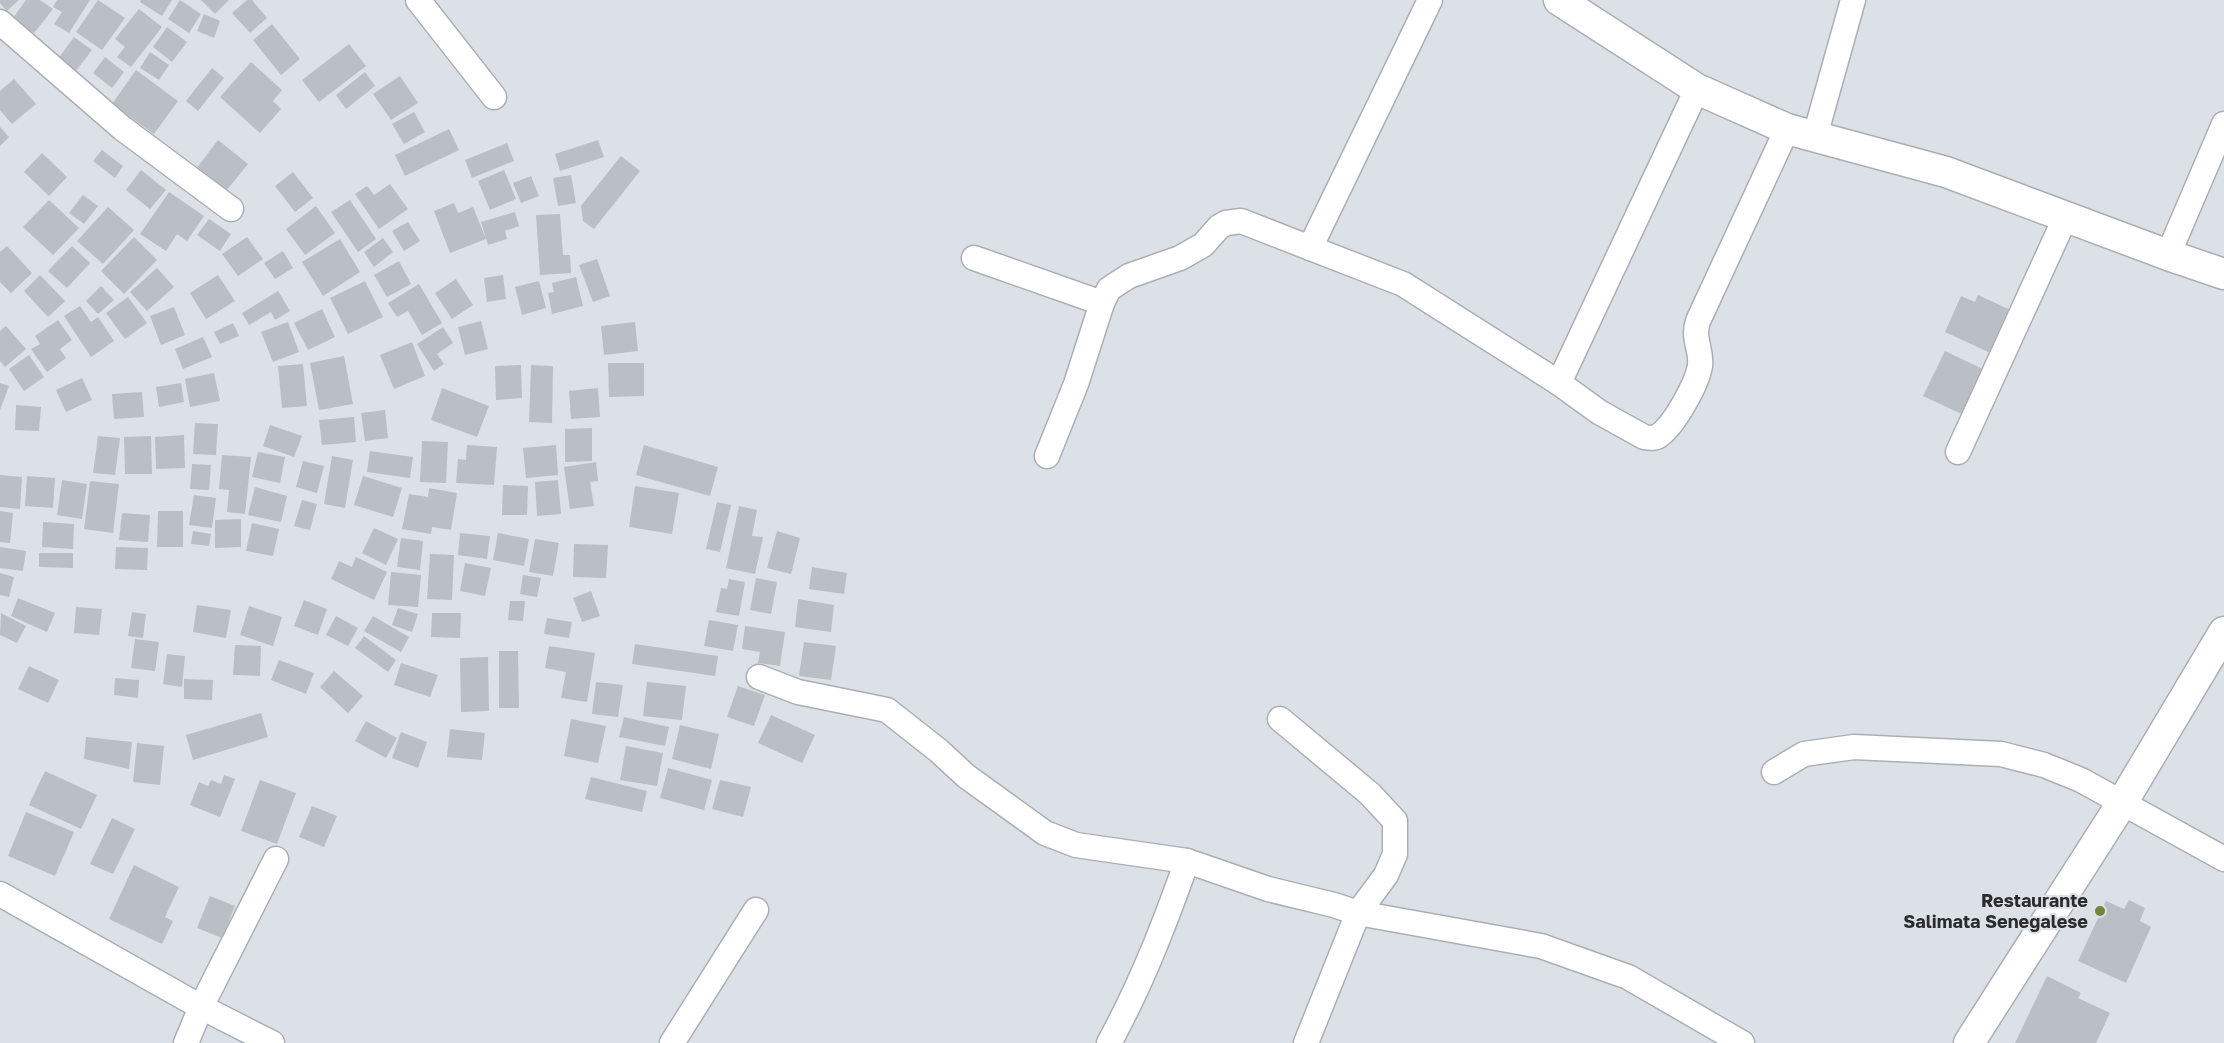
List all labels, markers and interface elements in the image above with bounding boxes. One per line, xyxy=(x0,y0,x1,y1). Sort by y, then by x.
place label: Restaurante Salimata Senegalese xyxy=(1903,889,2088,932)
marker: Restaurante Salimata Senegalese xyxy=(2093,904,2107,918)

